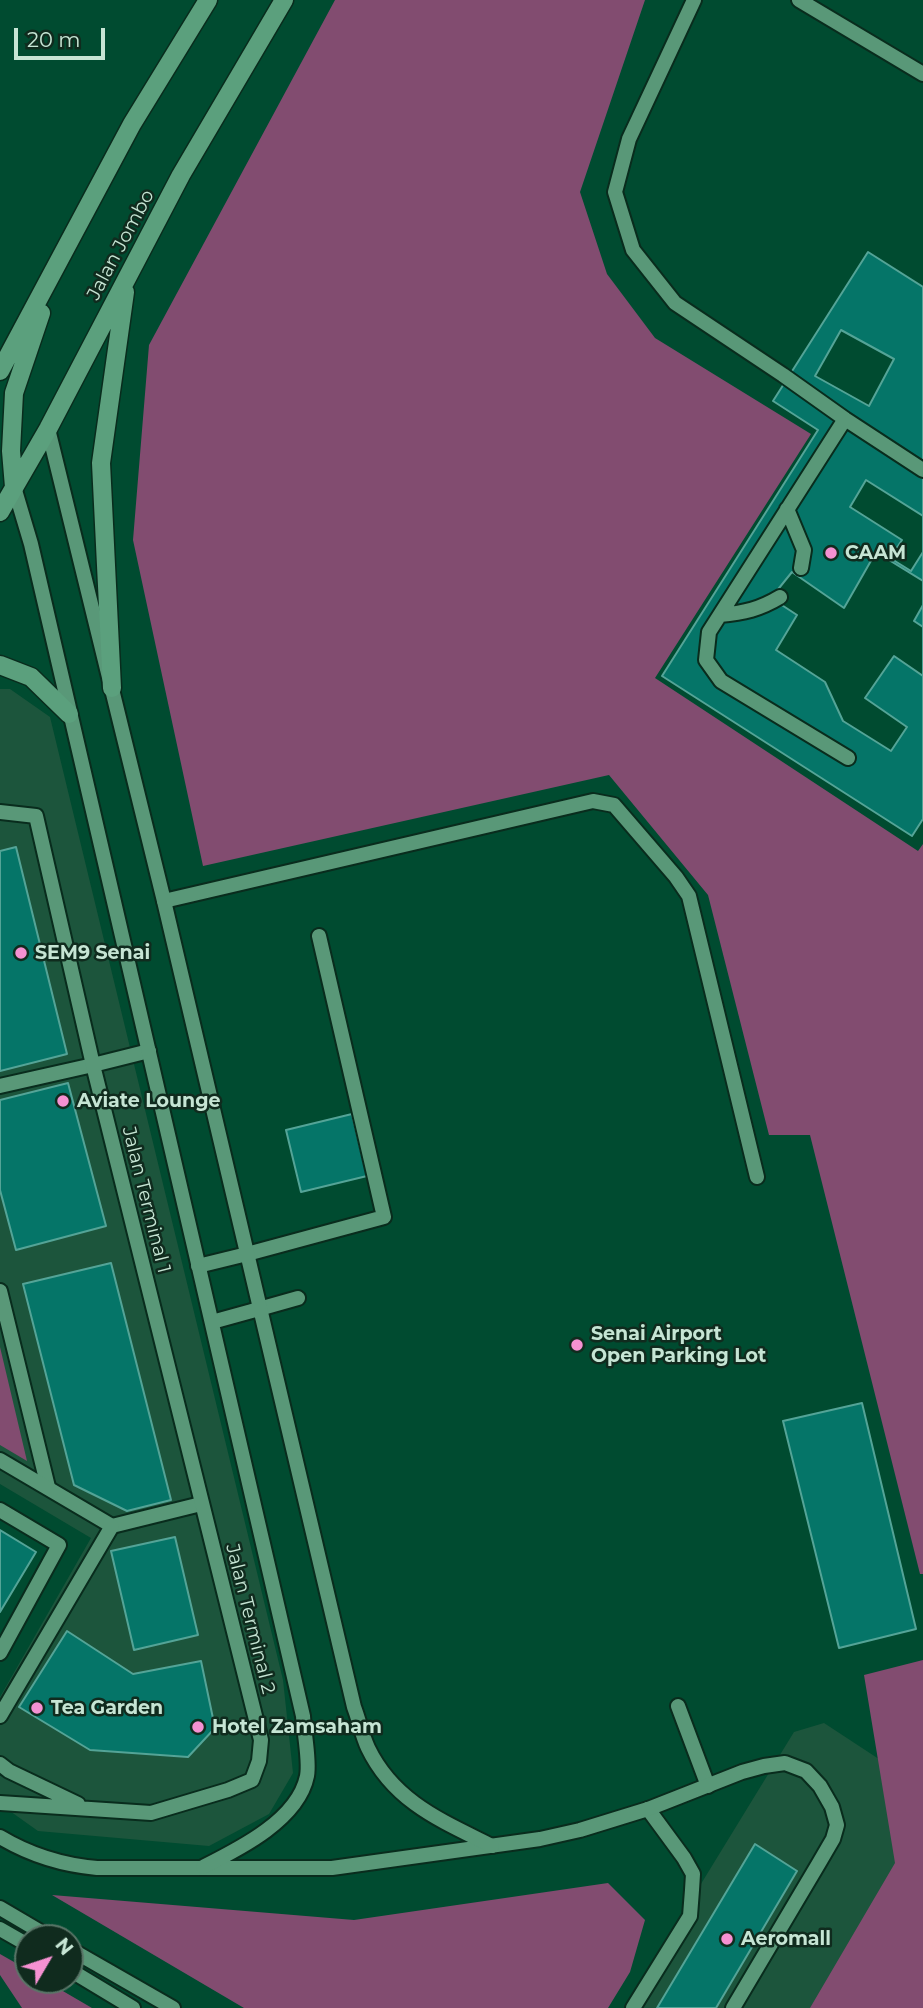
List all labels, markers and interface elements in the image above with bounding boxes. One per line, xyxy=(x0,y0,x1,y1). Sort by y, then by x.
scale bar xyxy=(18,14,108,58)
text: 20 m xyxy=(27,27,81,52)
street label: Jalan Jombo xyxy=(82,186,160,304)
place label: CAAM xyxy=(845,542,906,564)
marker: CAAM xyxy=(823,545,839,561)
place label: SEM9 Senai xyxy=(35,942,150,964)
marker: SEM9 Senai xyxy=(13,945,29,961)
place label: Aviate Lounge xyxy=(77,1090,221,1112)
marker: Aviate Lounge xyxy=(55,1093,71,1109)
street label: Jalan Terminal 1 xyxy=(117,1124,175,1276)
place label: Senai Airport Open Parking Lot xyxy=(591,1323,766,1367)
marker: Senai Airport Open Parking Lot xyxy=(569,1337,585,1353)
street label: Jalan Terminal 2 xyxy=(220,1542,280,1696)
place label: Tea Garden xyxy=(51,1697,163,1719)
marker: Tea Garden xyxy=(29,1700,45,1716)
place label: Hotel Zamsaham xyxy=(212,1716,382,1738)
marker: Hotel Zamsaham xyxy=(190,1719,206,1735)
north arrow xyxy=(14,1924,84,1994)
place label: Aeromall xyxy=(741,1928,831,1950)
marker: Aeromall xyxy=(719,1931,735,1947)
text: N xyxy=(50,1934,78,1960)

